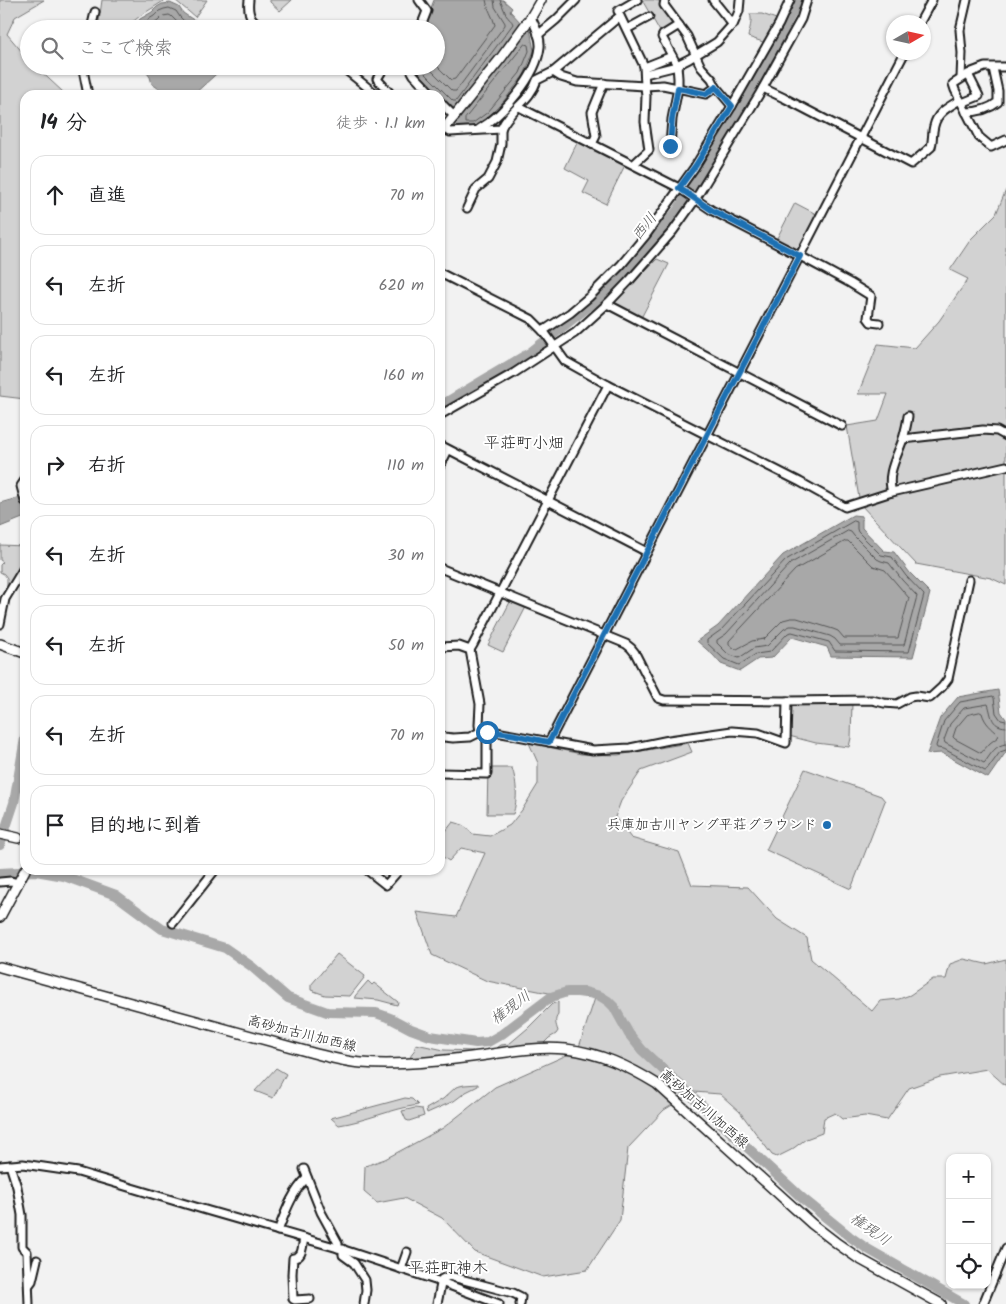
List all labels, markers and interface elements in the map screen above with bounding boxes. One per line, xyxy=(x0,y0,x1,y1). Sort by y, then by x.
north arrow xyxy=(886,15,931,60)
search box xyxy=(20,20,445,75)
icon: search xyxy=(38,34,66,62)
text: ここで検索 xyxy=(78,34,173,64)
text: 14 分 xyxy=(40,107,87,140)
text: 徒歩 · 1.1 km xyxy=(336,111,425,136)
route end xyxy=(659,135,682,158)
icon: ahead xyxy=(41,181,69,209)
text: 直進 xyxy=(88,181,126,211)
text: 70 m xyxy=(389,183,424,208)
water label: 西川 xyxy=(626,208,664,246)
icon: left xyxy=(41,271,69,299)
text: 左折 xyxy=(88,271,126,301)
text: 620 m xyxy=(379,273,424,298)
icon: left xyxy=(41,361,69,389)
text: 左折 xyxy=(88,361,126,391)
text: 160 m xyxy=(383,363,424,388)
district label: 平荘町小畑 xyxy=(484,431,564,456)
icon: right xyxy=(41,451,69,479)
text: 右折 xyxy=(88,451,126,481)
text: 110 m xyxy=(387,453,424,478)
icon: left xyxy=(41,541,69,569)
text: 左折 xyxy=(88,541,126,571)
text: 30 m xyxy=(388,543,424,568)
icon: left xyxy=(41,631,69,659)
text: 左折 xyxy=(88,631,126,661)
text: 50 m xyxy=(388,633,424,658)
icon: left xyxy=(41,721,69,749)
text: 左折 xyxy=(88,721,126,751)
route start xyxy=(476,721,499,744)
text: 70 m xyxy=(389,723,424,748)
icon: arrive xyxy=(41,811,69,839)
text: 目的地に到着 xyxy=(88,811,202,841)
place label: 兵庫加古川ヤング平荘グラウンド xyxy=(607,814,817,836)
marker: 兵庫加古川ヤング平荘グラウンド xyxy=(821,819,833,831)
water label: 権現川 xyxy=(486,985,536,1031)
street label: 高砂加古川加西線 xyxy=(245,1010,359,1058)
street label: 高砂加古川加西線 xyxy=(655,1064,753,1154)
map controls xyxy=(946,1154,991,1289)
button: + xyxy=(946,1154,991,1199)
button: − xyxy=(946,1199,991,1244)
water label: 権現川 xyxy=(845,1207,895,1253)
button: locate xyxy=(946,1244,991,1289)
district label: 平荘町神木 xyxy=(408,1256,488,1281)

